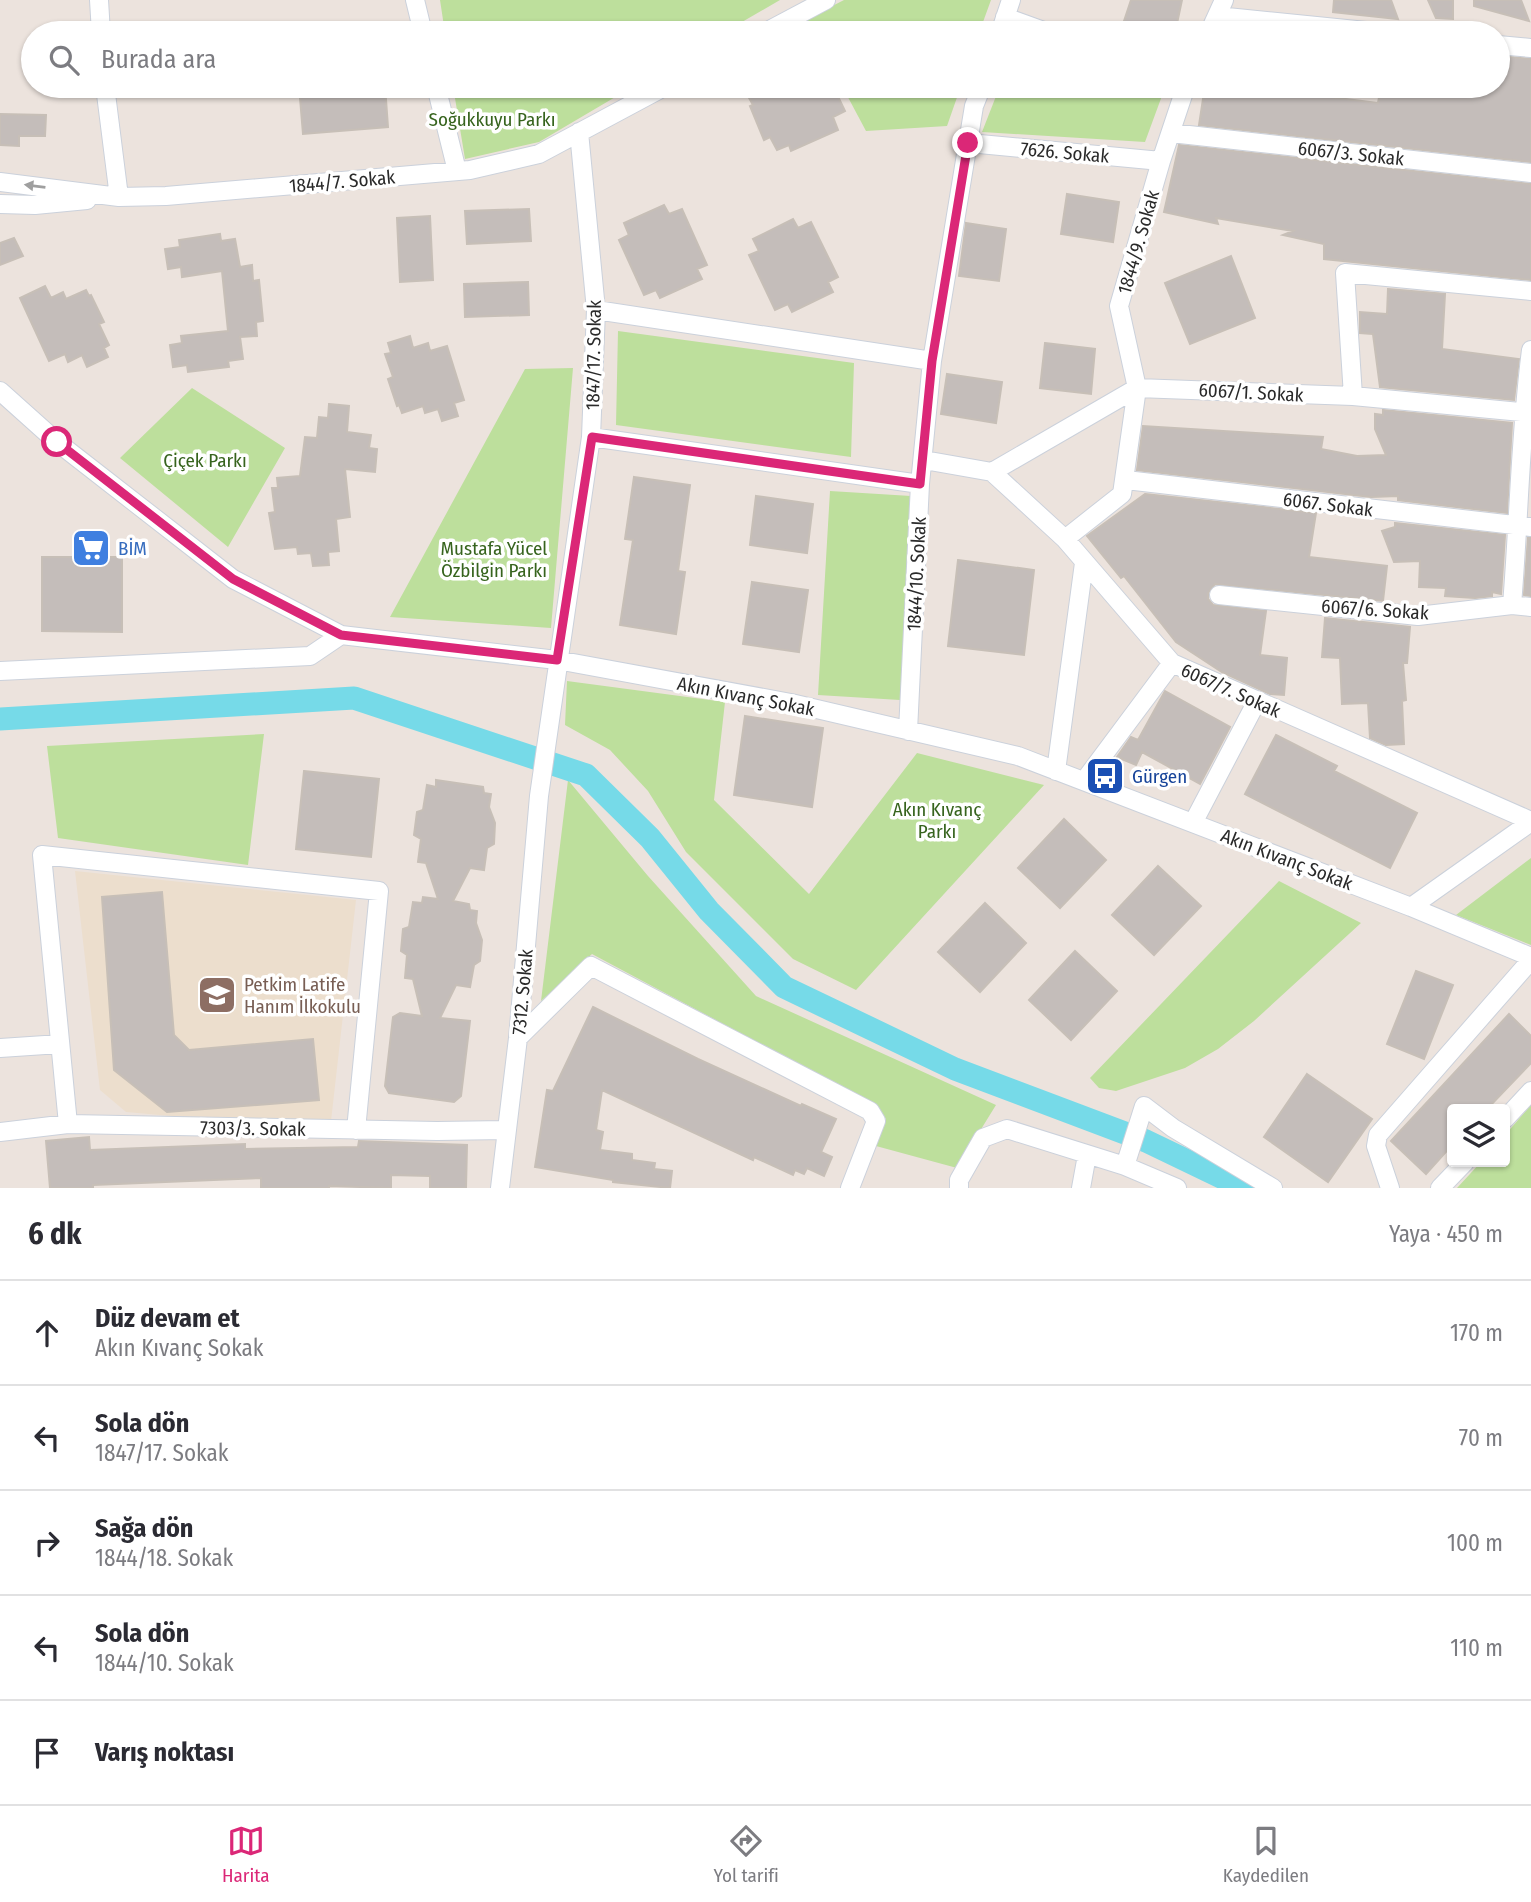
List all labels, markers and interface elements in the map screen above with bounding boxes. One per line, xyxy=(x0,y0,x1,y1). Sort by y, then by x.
search box xyxy=(21,21,1510,98)
icon: search xyxy=(45,41,83,79)
text: Burada ara xyxy=(101,44,216,75)
park label: Soğukkuyu Parkı xyxy=(428,108,556,131)
route end xyxy=(952,127,983,158)
street label: 6067/3. Sokak xyxy=(1297,136,1405,171)
street label: 7626. Sokak xyxy=(1020,137,1110,168)
street label: 1844/7. Sokak xyxy=(288,165,396,198)
one-way arrow xyxy=(24,181,46,192)
street label: 1844/9. Sokak xyxy=(1113,187,1164,297)
street label: 1847/17. Sokak xyxy=(581,300,606,410)
street label: 6067/1. Sokak xyxy=(1198,378,1304,407)
route start xyxy=(41,426,72,457)
park label: Çiçek Parkı xyxy=(163,449,247,472)
street label: 6067. Sokak xyxy=(1282,488,1374,521)
street label: 1844/10. Sokak xyxy=(902,516,931,632)
supermarket icon: BİM xyxy=(70,527,112,569)
place label: BİM xyxy=(118,537,147,560)
park label: Mustafa Yücel Özbilgin Parkı xyxy=(441,537,547,582)
street label: 6067/6. Sokak xyxy=(1320,594,1430,625)
street label: 6067/7. Sokak xyxy=(1177,658,1284,723)
street label: Akın Kıvanç Sokak xyxy=(675,672,817,721)
bus stop icon: Gürgen xyxy=(1084,755,1126,797)
place label: Gürgen xyxy=(1132,765,1187,788)
park label: Akın Kıvanç Parkı xyxy=(893,798,981,843)
street label: Akın Kıvanç Sokak xyxy=(1218,824,1356,895)
street label: 7312. Sokak xyxy=(507,948,538,1036)
place label: Petkim Latife Hanım İlkokulu xyxy=(244,973,361,1018)
school or university icon: Petkim Latife Hanım İlkokulu xyxy=(196,974,238,1016)
map controls xyxy=(1447,1104,1510,1167)
button: layers xyxy=(1447,1104,1510,1167)
street label: 7303/3. Sokak xyxy=(200,1116,306,1141)
text: 6 dk xyxy=(28,1216,82,1252)
text: Yaya · 450 m xyxy=(1389,1220,1503,1248)
text: Düz devam et xyxy=(95,1303,240,1334)
icon: ahead xyxy=(28,1314,66,1352)
text: 170 m xyxy=(1450,1319,1503,1347)
text: Akın Kıvanç Sokak xyxy=(95,1334,264,1362)
text: Sola dön xyxy=(95,1408,189,1439)
icon: left xyxy=(28,1419,66,1457)
text: 70 m xyxy=(1459,1424,1503,1452)
text: 1847/17. Sokak xyxy=(95,1439,228,1467)
text: Sağa dön xyxy=(95,1513,194,1544)
icon: right xyxy=(28,1524,66,1562)
text: 100 m xyxy=(1447,1529,1503,1557)
text: 1844/18. Sokak xyxy=(95,1544,233,1572)
text: Sola dön xyxy=(95,1618,189,1649)
icon: left xyxy=(28,1629,66,1667)
text: 110 m xyxy=(1450,1634,1503,1662)
text: 1844/10. Sokak xyxy=(95,1649,234,1677)
icon: arrive xyxy=(28,1734,66,1772)
text: Varış noktası xyxy=(95,1737,234,1768)
tab: Harita xyxy=(222,1822,270,1887)
tab: Yol tarifi xyxy=(714,1822,779,1887)
tab: Kaydedilen xyxy=(1223,1822,1309,1887)

